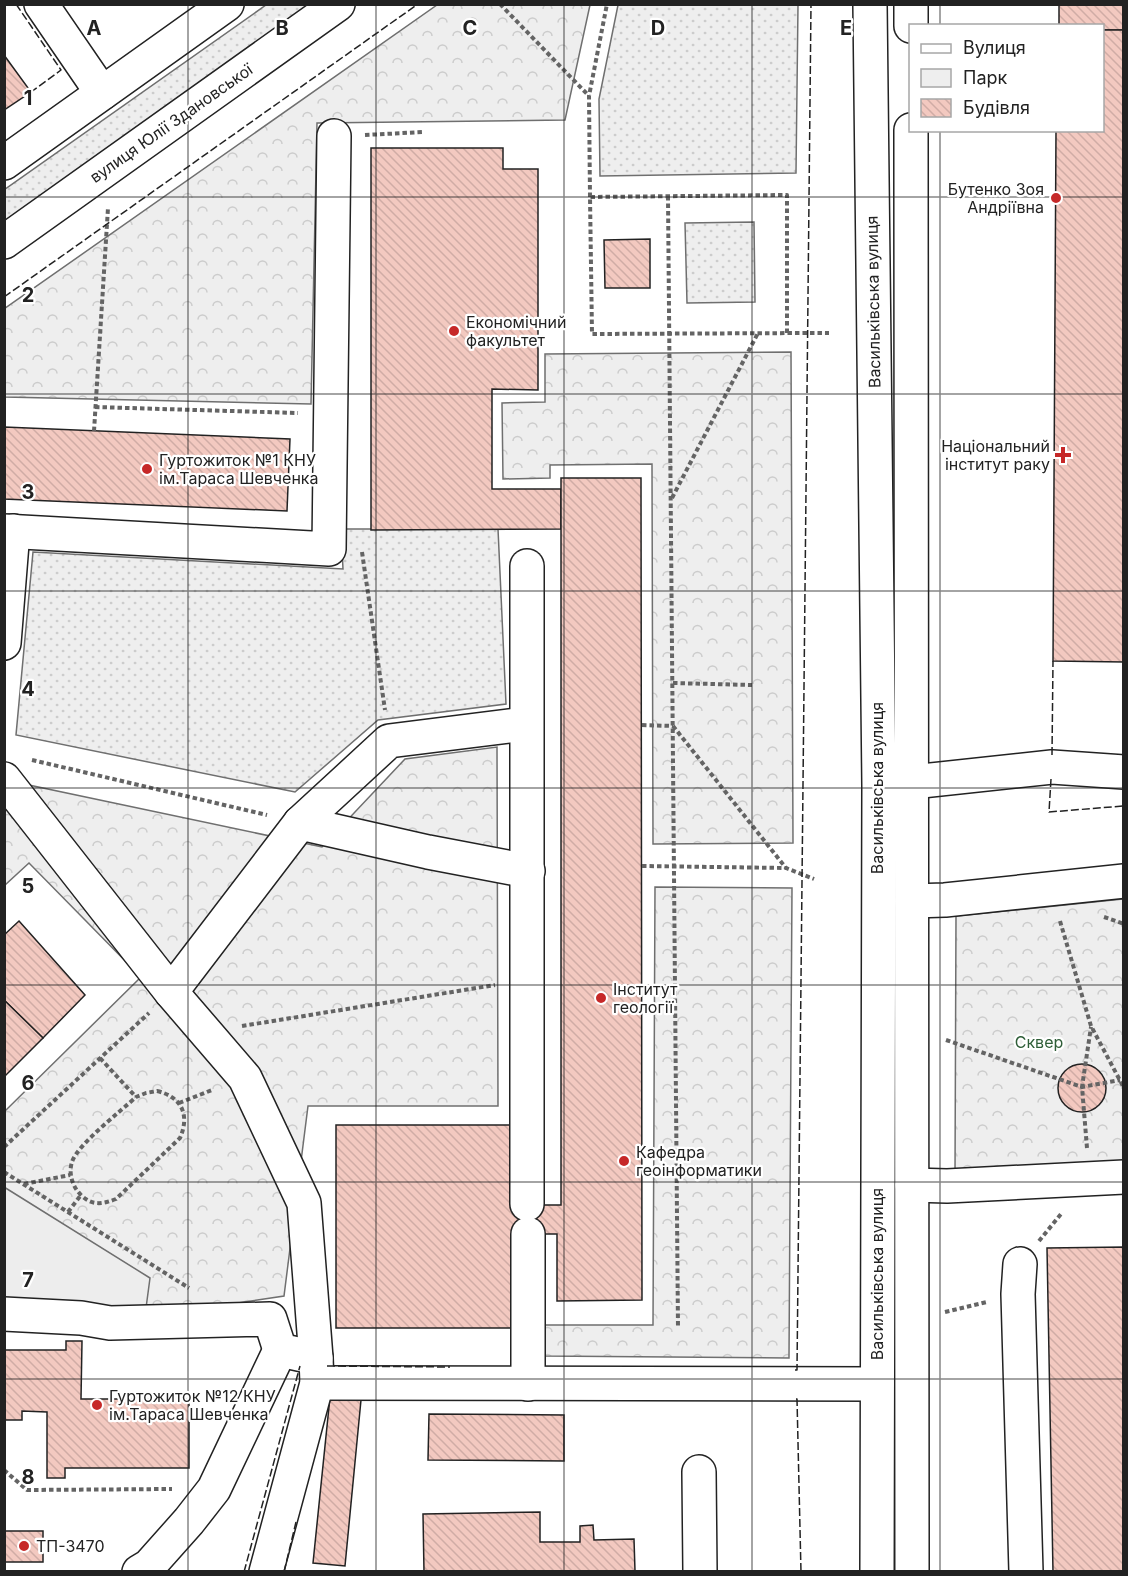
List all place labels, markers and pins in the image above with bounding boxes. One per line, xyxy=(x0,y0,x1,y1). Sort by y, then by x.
place label: Бутенко Зоя Андріївна xyxy=(948,179,1044,217)
marker: Бутенко Зоя Андріївна xyxy=(1049,191,1063,205)
place label: Економічний факультет xyxy=(466,312,566,350)
marker: Економічний факультет xyxy=(447,324,461,338)
place label: Національний інститут раку xyxy=(941,436,1050,474)
marker: Національний інститут раку xyxy=(1054,446,1072,464)
place label: Гуртожиток №1 КНУ ім.Тараса Шевченка xyxy=(159,450,319,488)
marker: Гуртожиток №1 КНУ ім.Тараса Шевченка xyxy=(140,462,154,476)
place label: Інститут геології xyxy=(613,979,678,1017)
marker: Інститут геології xyxy=(594,991,608,1005)
place label: Кафедра геоінформатики xyxy=(636,1142,762,1180)
marker: Кафедра геоінформатики xyxy=(617,1154,631,1168)
place label: Гуртожиток №12 КНУ ім.Тараса Шевченка xyxy=(109,1386,276,1424)
marker: Гуртожиток №12 КНУ ім.Тараса Шевченка xyxy=(90,1398,104,1412)
place label: ТП-3470 xyxy=(36,1536,105,1556)
marker: ТП-3470 xyxy=(17,1539,31,1553)

